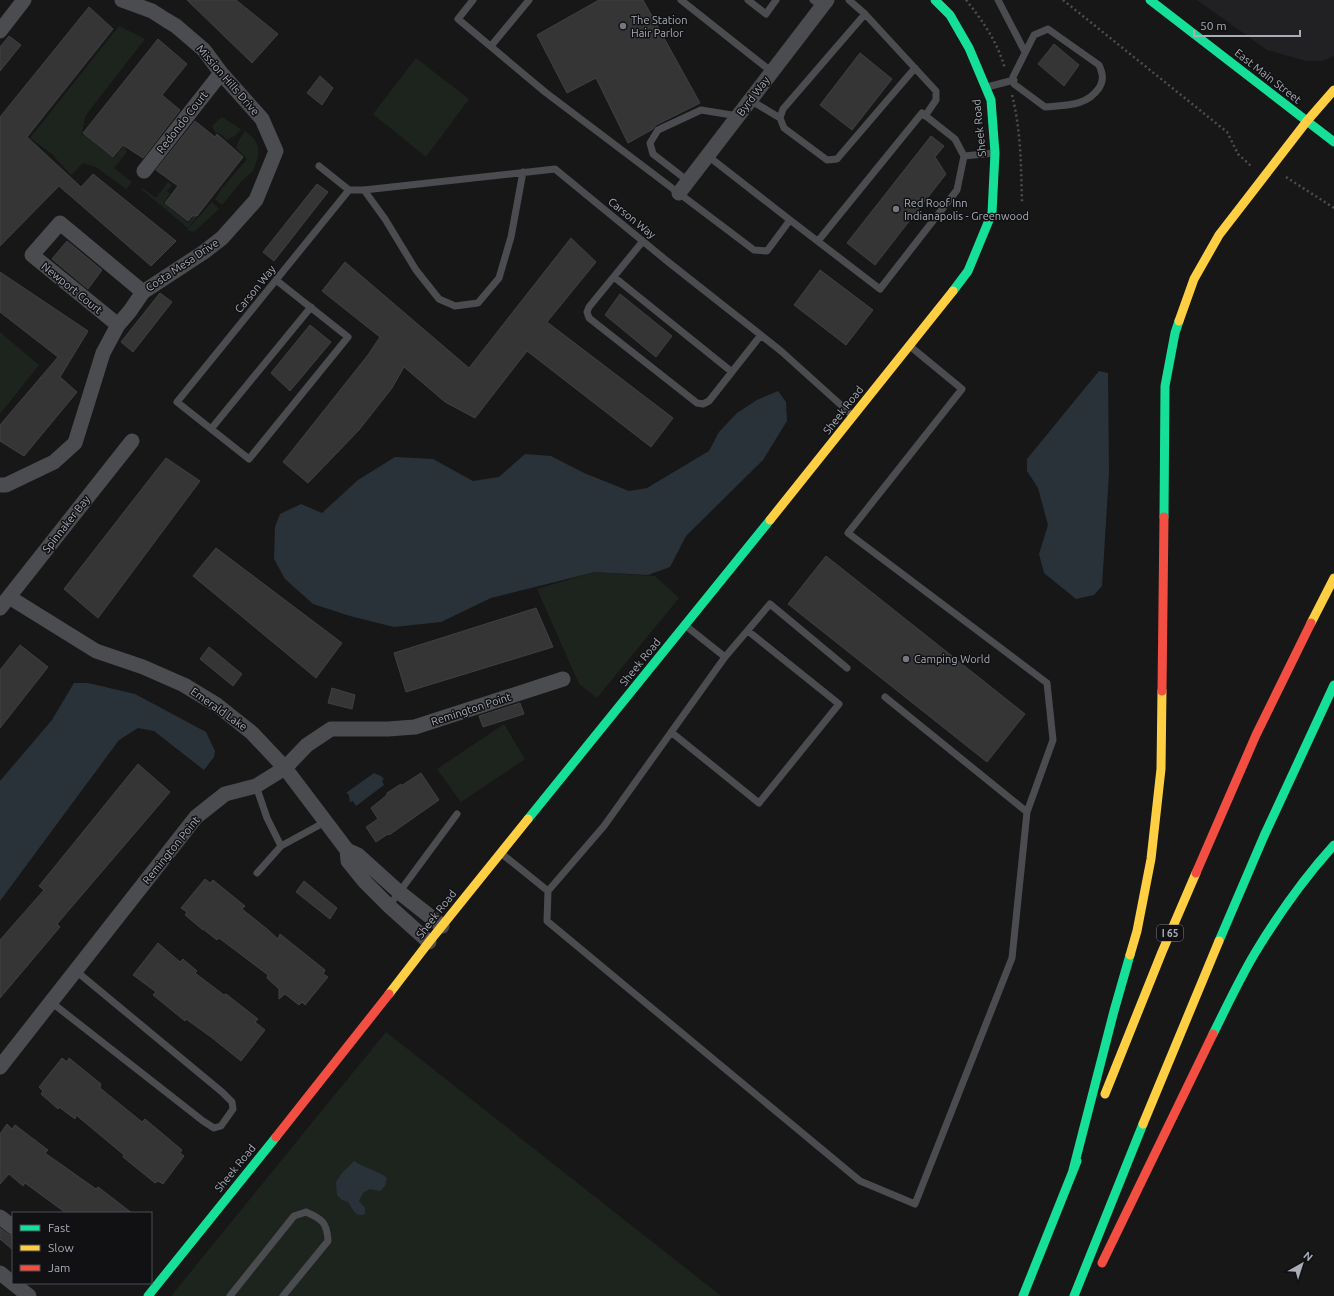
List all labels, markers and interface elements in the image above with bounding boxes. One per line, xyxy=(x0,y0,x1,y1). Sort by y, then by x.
scale bar xyxy=(1194,12,1300,38)
place label: The Station Hair Parlor xyxy=(631,14,687,39)
text: 50 m xyxy=(1200,19,1227,32)
marker: The Station Hair Parlor xyxy=(618,21,628,31)
street label: Mission Hills Drive xyxy=(194,42,262,118)
street label: East Main Street xyxy=(1232,46,1304,106)
street label: Byrd Way xyxy=(734,73,772,118)
street label: Redondo Court xyxy=(154,88,210,155)
street label: Sheek Road xyxy=(970,99,988,157)
street label: Carson Way xyxy=(606,195,659,241)
place label: Red Roof Inn Indianapolis - Greenwood xyxy=(904,197,1029,222)
marker: Red Roof Inn Indianapolis - Greenwood xyxy=(891,204,901,214)
street label: Costa Mesa Drive xyxy=(143,236,221,294)
street label: Newport Court xyxy=(39,260,105,316)
street label: Carson Way xyxy=(232,262,278,315)
street label: Sheek Road xyxy=(821,384,865,436)
street label: Spinnaker Bay xyxy=(40,493,92,555)
street label: Sheek Road xyxy=(617,636,663,688)
place label: Camping World xyxy=(914,653,990,665)
marker: Camping World xyxy=(901,654,911,664)
street label: Emerald Lake xyxy=(188,685,250,733)
street label: Remington Point xyxy=(429,690,513,728)
street label: Remington Point xyxy=(140,813,202,886)
street label: Sheek Road xyxy=(414,888,458,940)
road number: I 65 xyxy=(1157,925,1183,941)
street label: Sheek Road xyxy=(212,1142,258,1194)
legend xyxy=(12,1212,152,1284)
text: Fast xyxy=(48,1221,70,1234)
text: Slow xyxy=(48,1241,74,1254)
north arrow xyxy=(1282,1244,1322,1284)
text: N xyxy=(1301,1249,1315,1263)
text: Jam xyxy=(48,1261,70,1274)

